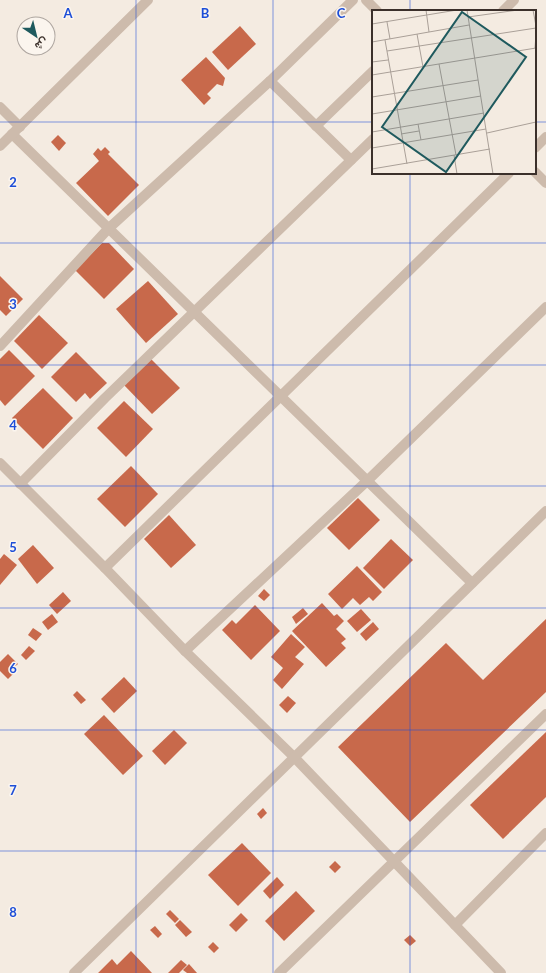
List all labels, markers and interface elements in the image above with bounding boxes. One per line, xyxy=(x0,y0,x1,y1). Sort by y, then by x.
text: A xyxy=(62,5,73,21)
text: B xyxy=(201,5,210,21)
text: C xyxy=(337,5,346,21)
inset map xyxy=(372,10,536,174)
north arrow xyxy=(16,16,56,56)
text: ش xyxy=(32,35,51,54)
text: 2 xyxy=(9,174,17,190)
text: 3 xyxy=(9,296,17,312)
text: 4 xyxy=(9,417,17,433)
text: 5 xyxy=(9,539,17,555)
text: 6 xyxy=(9,660,17,676)
text: 7 xyxy=(9,782,17,798)
text: 8 xyxy=(9,904,17,920)

